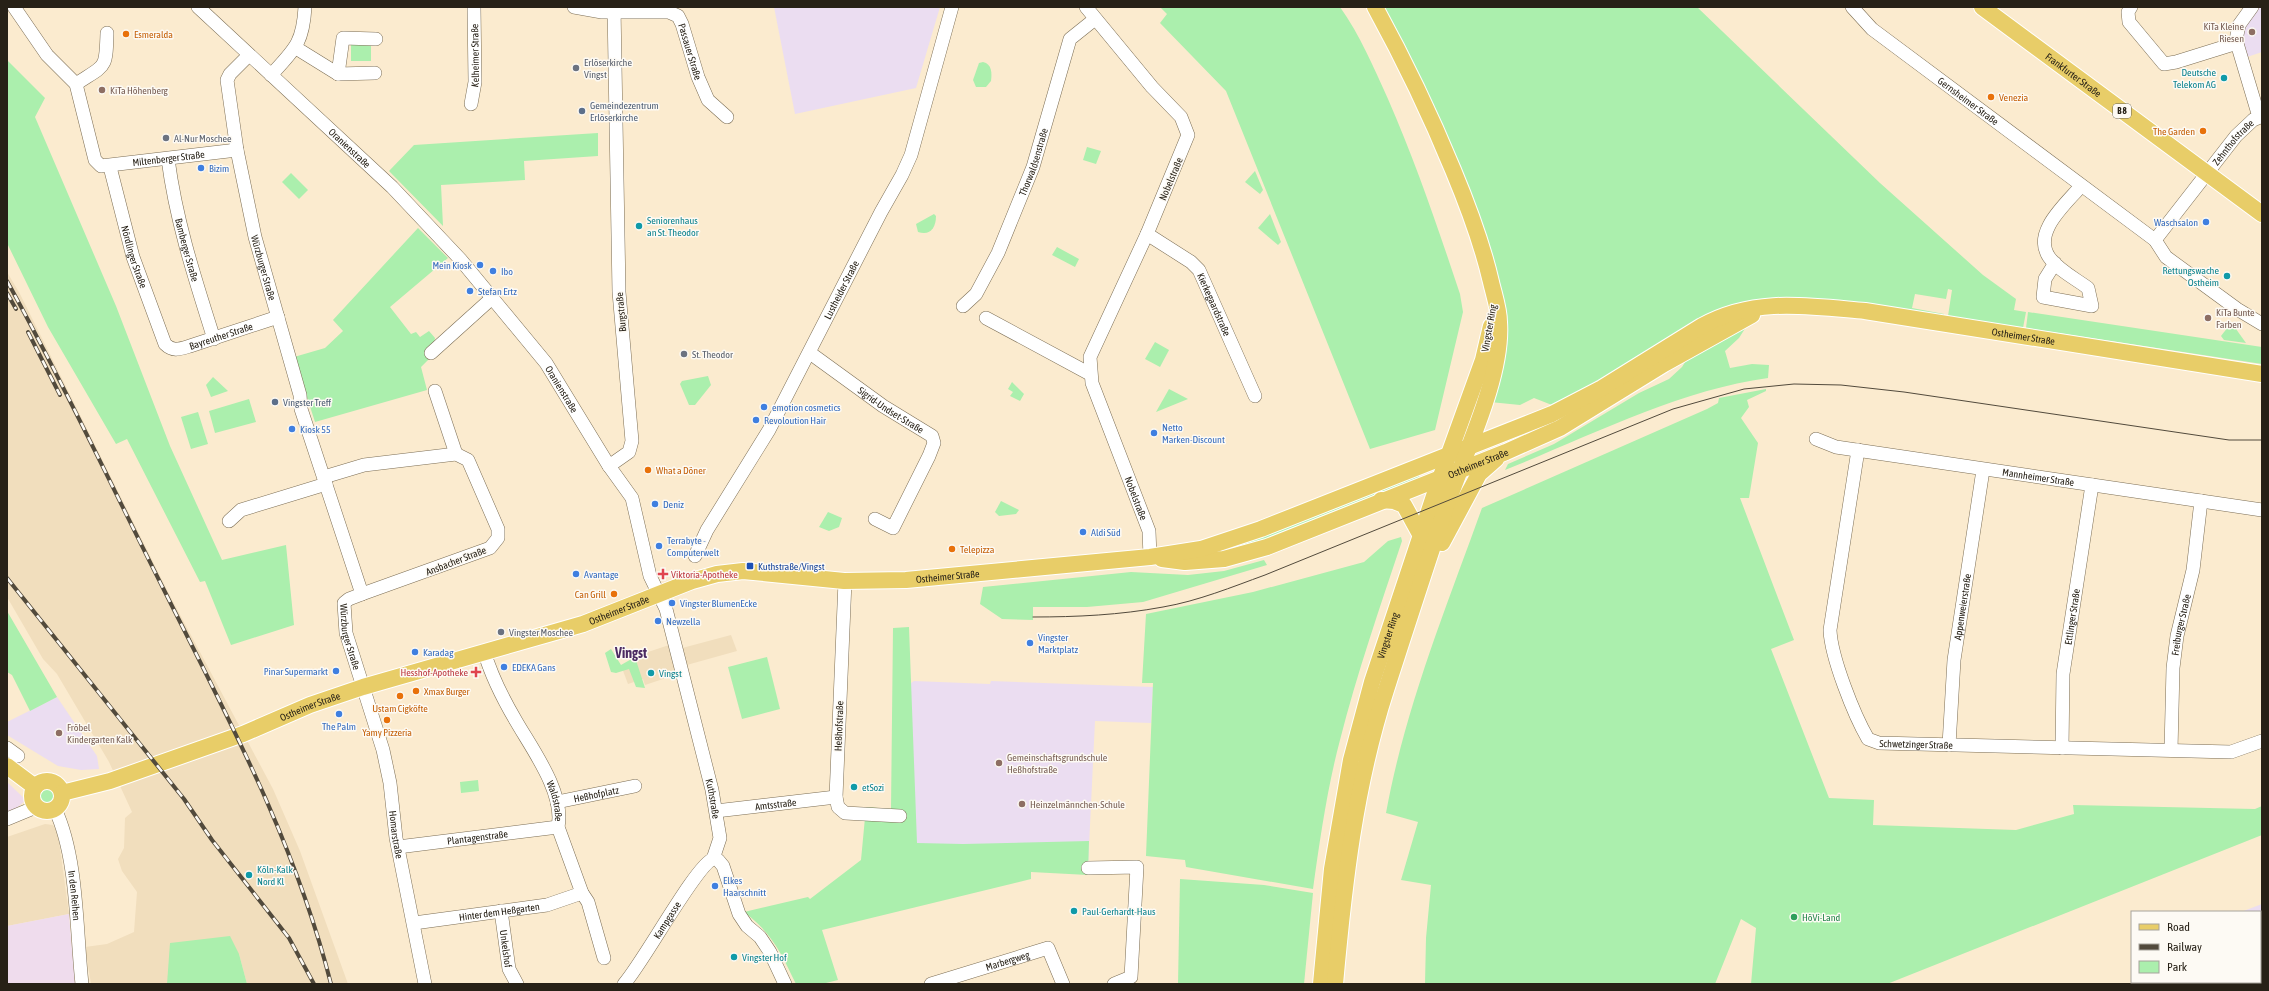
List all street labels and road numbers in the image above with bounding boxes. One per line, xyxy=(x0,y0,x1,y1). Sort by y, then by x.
street label: Passauer Straße xyxy=(677,22,704,82)
street label: Kelheimer Straße xyxy=(469,23,481,88)
street label: Frankfurter Straße xyxy=(2044,51,2104,99)
street label: Gernsheimer Straße xyxy=(1936,75,2001,127)
road number: B 8 xyxy=(2113,104,2131,118)
street label: Zehnthofstraße xyxy=(2210,117,2256,167)
street label: Oranienstraße xyxy=(327,126,373,170)
street label: Thorwaldsenstraße xyxy=(1016,126,1050,197)
street label: Miltenberger Straße xyxy=(132,148,206,168)
street label: Nobelstraße xyxy=(1157,155,1185,202)
street label: Bamberger Straße xyxy=(174,217,201,283)
street label: Nördlinger Straße xyxy=(120,224,150,290)
street label: Würzburger Straße xyxy=(249,234,278,302)
street label: Lustheider Straße xyxy=(821,258,861,321)
street label: Kierkegaardstraße xyxy=(1195,271,1233,338)
street label: Burgstraße xyxy=(614,291,628,332)
street label: Vingster Ring xyxy=(1479,303,1499,353)
street label: Bayreuther Straße xyxy=(188,320,255,351)
street label: Ostheimer Straße xyxy=(1991,326,2056,347)
street label: Oranienstraße xyxy=(543,363,581,415)
street label: Sigrid-Undset-Straße xyxy=(856,384,926,435)
street label: Ostheimer Straße xyxy=(1446,446,1510,480)
street label: Mannheimer Straße xyxy=(2002,466,2075,488)
street label: Nobelstraße xyxy=(1123,475,1150,522)
street label: Ansbacher Straße xyxy=(424,544,488,578)
street label: Ostheimer Straße xyxy=(915,568,980,585)
street label: Appenweierstraße xyxy=(1952,572,1973,641)
street label: Ettlinger Straße xyxy=(2062,587,2082,645)
street label: Freiburger Straße xyxy=(2169,592,2193,656)
street label: Ostheimer Straße xyxy=(587,593,651,627)
street label: Würzburger Straße xyxy=(339,603,363,671)
street label: Vingster Ring xyxy=(1375,610,1401,660)
street label: Ostheimer Straße xyxy=(278,690,342,723)
street label: Heßhofstraße xyxy=(833,700,845,751)
street label: Schwetzinger Straße xyxy=(1879,738,1953,750)
street label: Kuthstraße xyxy=(704,778,722,820)
street label: Waldstraße xyxy=(545,779,565,822)
street label: Heßhofplatz xyxy=(573,784,620,804)
street label: Amtsstraße xyxy=(754,796,797,812)
street label: Homarstraße xyxy=(388,810,406,860)
street label: Plantagenstraße xyxy=(446,828,509,846)
street label: In den Reihen xyxy=(66,870,83,921)
street label: Kampgasse xyxy=(651,899,683,941)
street label: Hinter dem Heßgarten xyxy=(458,901,540,922)
street label: Unkelshof xyxy=(498,929,514,968)
street label: Marbergweg xyxy=(984,948,1031,972)

